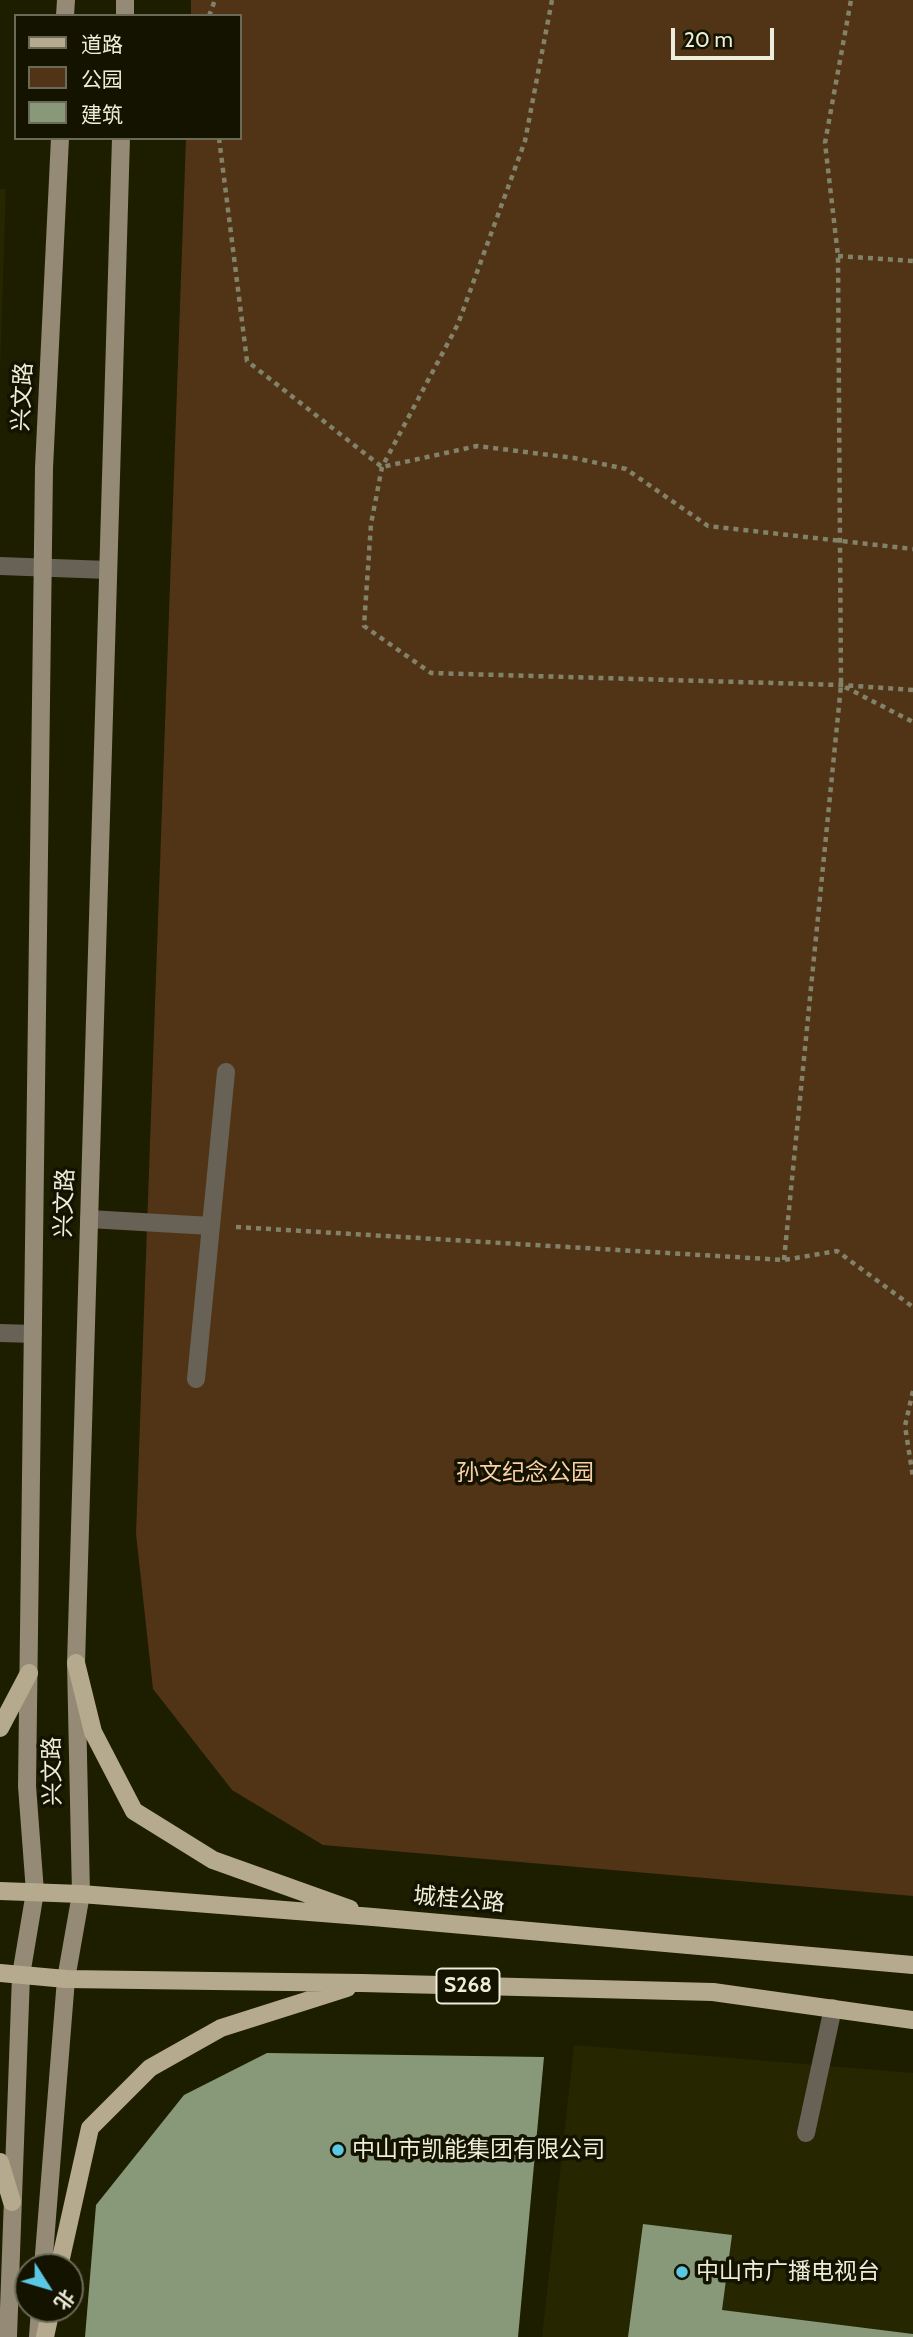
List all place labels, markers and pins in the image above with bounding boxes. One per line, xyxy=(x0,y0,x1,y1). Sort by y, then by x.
place label: 中山市凯能集团有限公司 xyxy=(352,2136,605,2164)
marker: 中山市凯能集团有限公司 xyxy=(330,2142,346,2158)
place label: 中山市广播电视台 xyxy=(696,2258,880,2286)
marker: 中山市广播电视台 xyxy=(674,2264,690,2280)

